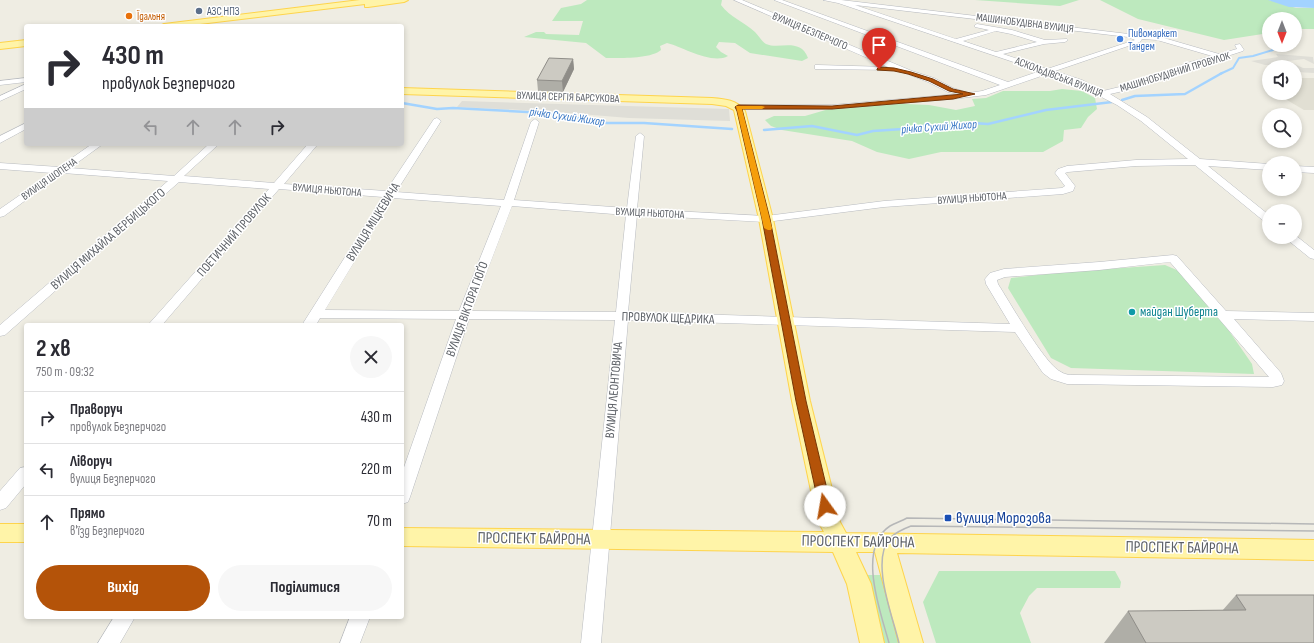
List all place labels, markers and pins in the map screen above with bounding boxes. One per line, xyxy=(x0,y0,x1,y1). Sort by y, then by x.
place label: АЗС НПЗ xyxy=(206,5,240,18)
marker: АЗС НПЗ xyxy=(194,6,204,16)
place label: Їдальня xyxy=(136,10,165,23)
marker: Їдальня xyxy=(124,11,134,21)
place label: Пивомаркет Тандем xyxy=(1128,27,1177,53)
pin xyxy=(862,28,896,69)
marker: Пивомаркет Тандем xyxy=(1115,34,1125,44)
place label: майдан Шуберта xyxy=(1140,304,1218,320)
marker: майдан Шуберта xyxy=(1127,307,1137,317)
place label: вулиця Морозова xyxy=(956,509,1051,528)
marker: вулиця Морозова xyxy=(943,513,953,523)

